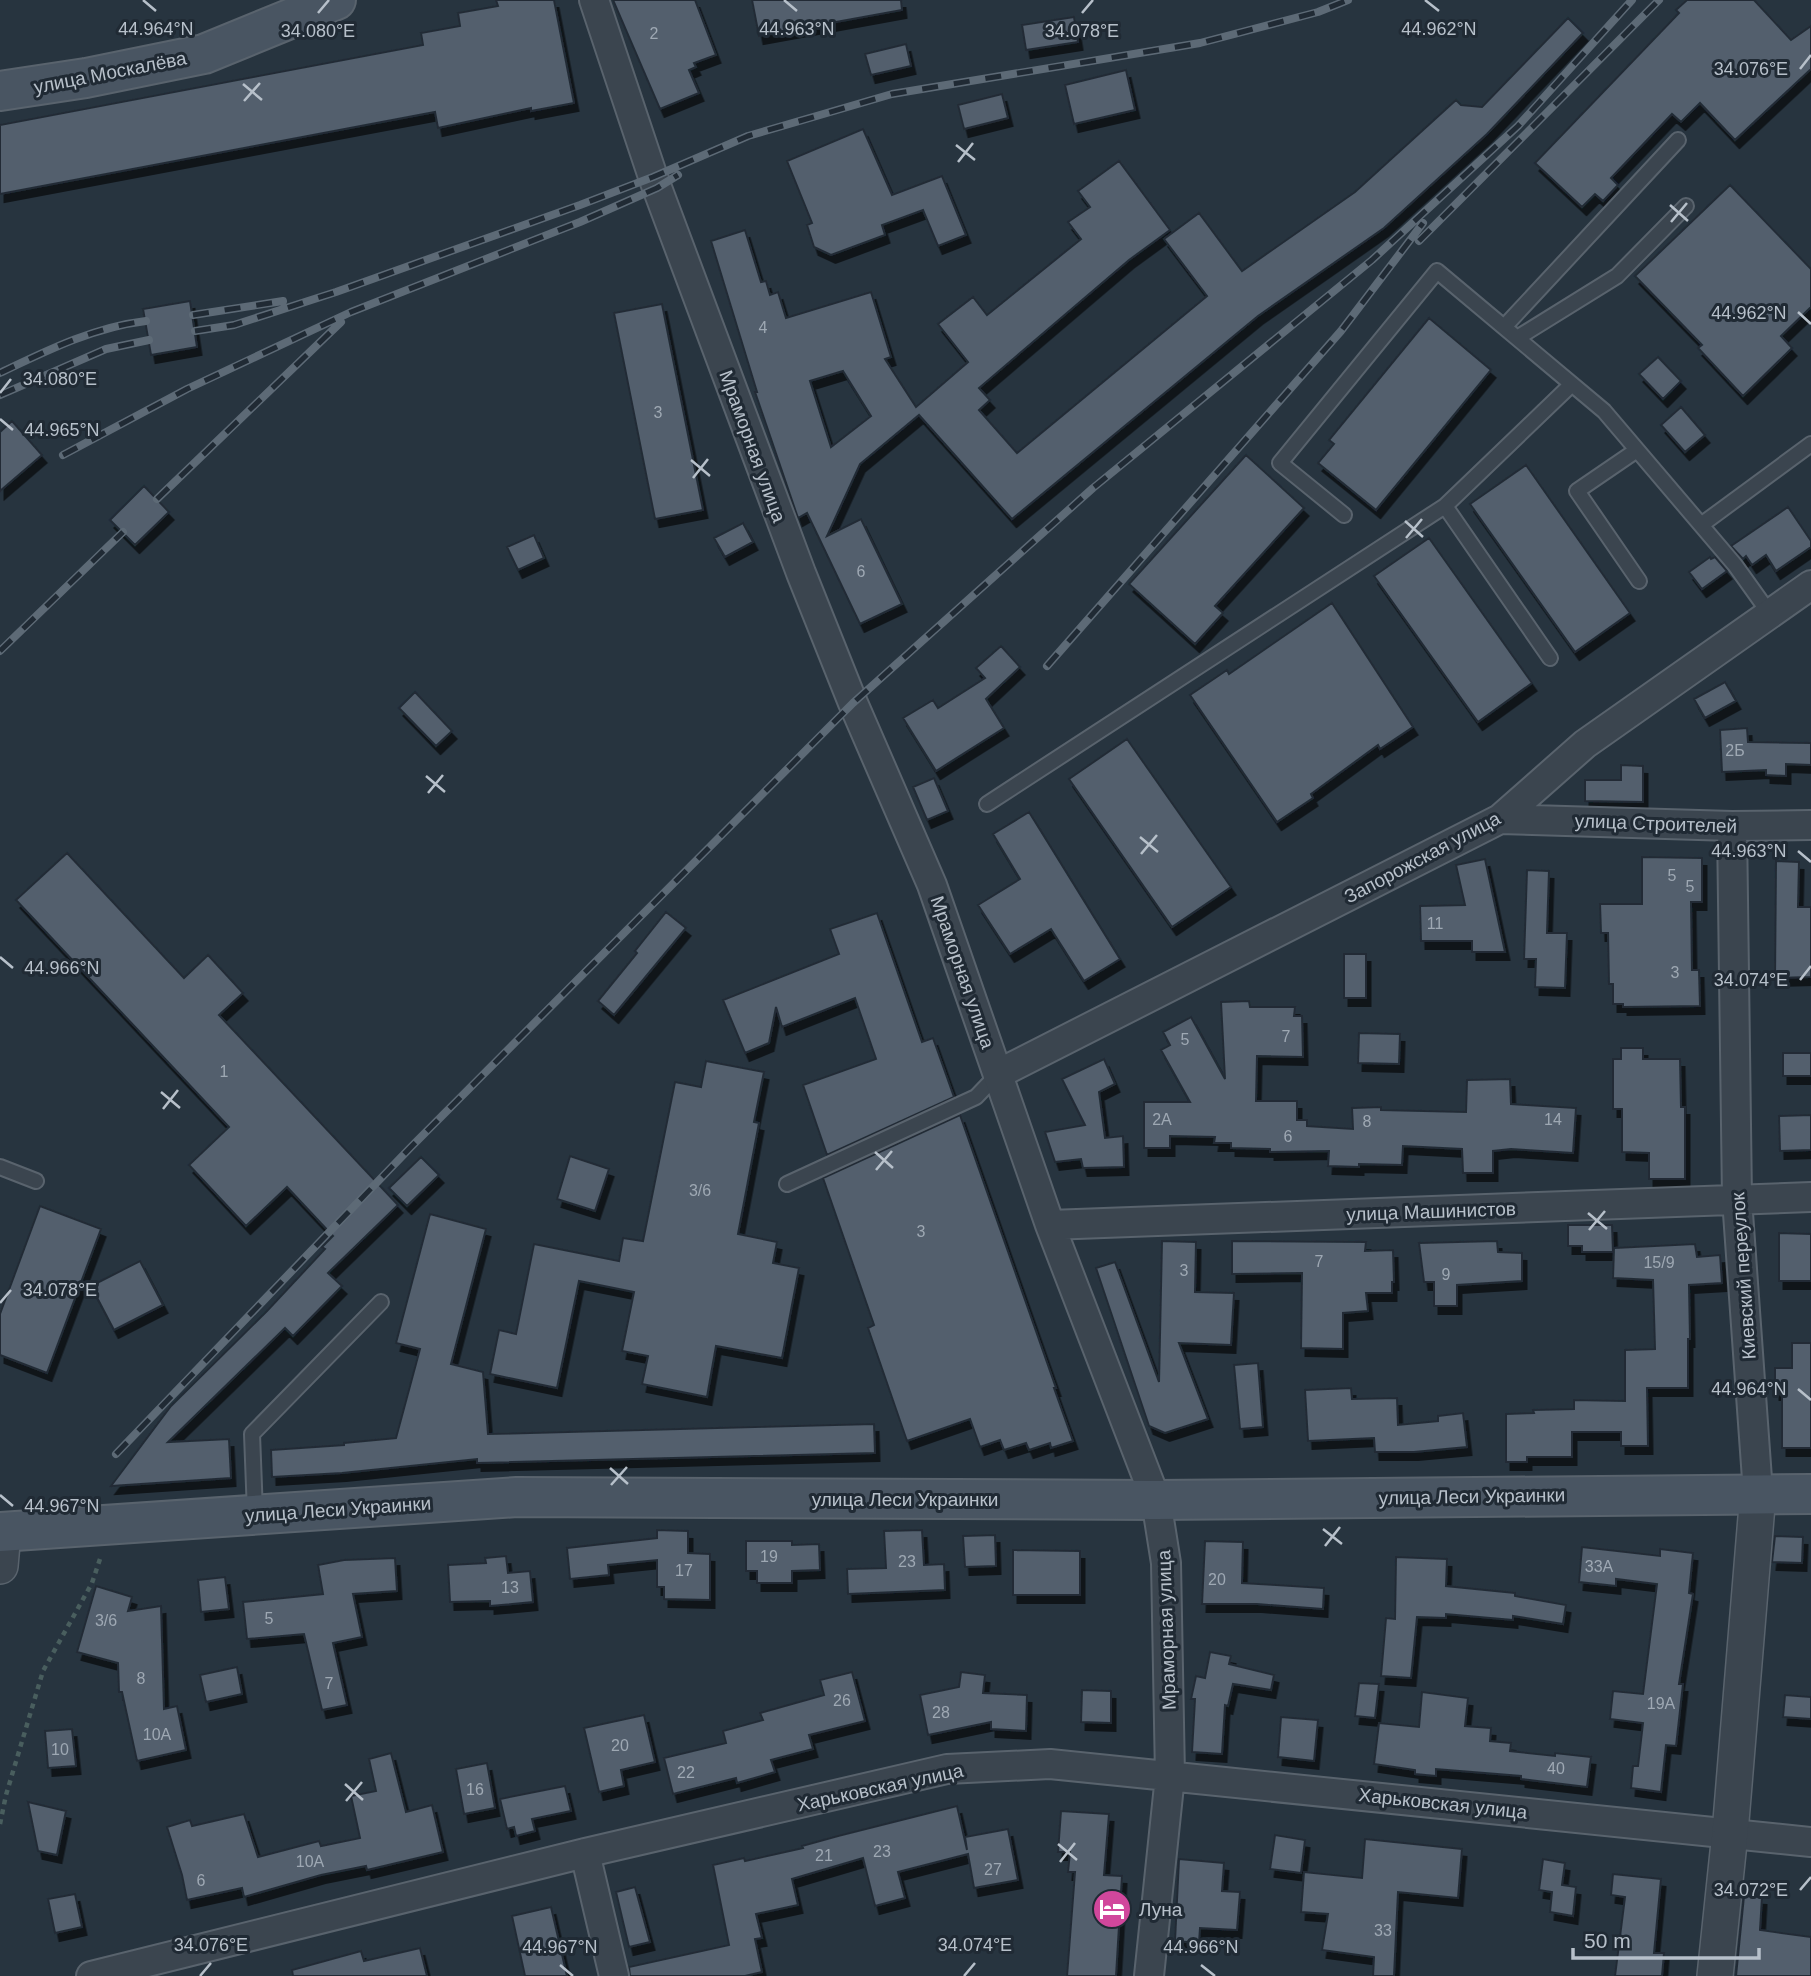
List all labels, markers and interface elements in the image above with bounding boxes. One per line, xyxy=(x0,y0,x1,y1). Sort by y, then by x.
text: 44.964°N xyxy=(118,19,194,39)
text: 44.963°N xyxy=(759,19,835,39)
text: 44.962°N xyxy=(1401,19,1477,39)
text: 34.080°E xyxy=(281,21,355,41)
text: 34.078°E xyxy=(1045,21,1119,41)
house number: 2 xyxy=(650,25,659,42)
street label: улица Москалёва xyxy=(32,47,189,98)
text: 34.076°E xyxy=(1714,59,1788,79)
text: 44.962°N xyxy=(1711,303,1787,323)
house number: 4 xyxy=(759,319,768,336)
street label: Мраморная улица xyxy=(715,367,790,525)
text: 34.080°E xyxy=(23,369,97,389)
house number: 3 xyxy=(654,404,663,421)
text: 44.965°N xyxy=(24,420,100,440)
house number: 6 xyxy=(857,563,866,580)
house number: 2Б xyxy=(1725,742,1745,759)
street label: Запорожская улица xyxy=(1341,807,1504,907)
street label: улица Строителей xyxy=(1574,810,1737,837)
text: 44.963°N xyxy=(1711,841,1787,861)
house number: 5 xyxy=(1668,867,1677,884)
house number: 5 xyxy=(1686,878,1695,895)
street label: Мраморная улица xyxy=(927,893,999,1052)
house number: 11 xyxy=(1427,915,1443,932)
text: 44.966°N xyxy=(24,958,100,978)
house number: 3 xyxy=(1671,964,1680,981)
text: 34.074°E xyxy=(1714,970,1788,990)
house number: 7 xyxy=(1282,1028,1291,1045)
house number: 5 xyxy=(1181,1031,1190,1048)
house number: 1 xyxy=(220,1063,229,1080)
house number: 2А xyxy=(1152,1111,1172,1128)
house number: 14 xyxy=(1544,1111,1562,1128)
house number: 8 xyxy=(1363,1113,1372,1130)
house number: 6 xyxy=(1284,1128,1293,1145)
house number: 3/6 xyxy=(689,1182,711,1199)
street label: Киевский переулок xyxy=(1727,1191,1760,1360)
street label: улица Машинистов xyxy=(1346,1198,1516,1225)
house number: 3 xyxy=(917,1223,926,1240)
house number: 7 xyxy=(1315,1253,1324,1270)
house number: 15/9 xyxy=(1643,1254,1675,1271)
house number: 3 xyxy=(1180,1262,1189,1279)
house number: 9 xyxy=(1442,1266,1451,1283)
text: 34.078°E xyxy=(23,1280,97,1300)
text: 44.964°N xyxy=(1711,1379,1787,1399)
street label: улица Леси Украинки xyxy=(1379,1484,1565,1509)
street label: улица Леси Украинки xyxy=(812,1489,998,1510)
street label: улица Леси Украинки xyxy=(244,1493,432,1526)
text: 44.967°N xyxy=(24,1496,100,1516)
house number: 19 xyxy=(760,1548,778,1565)
street label: Мраморная улица xyxy=(1153,1549,1180,1710)
house number: 23 xyxy=(898,1553,916,1570)
house number: 33А xyxy=(1585,1558,1614,1575)
house number: 17 xyxy=(675,1562,693,1579)
house number: 20 xyxy=(1208,1571,1226,1588)
house number: 13 xyxy=(501,1579,519,1596)
house number: 5 xyxy=(265,1610,274,1627)
house number: 3/6 xyxy=(95,1612,117,1629)
house number: 8 xyxy=(137,1670,146,1687)
house number: 7 xyxy=(325,1675,334,1692)
house number: 26 xyxy=(833,1692,851,1709)
house number: 19А xyxy=(1647,1695,1676,1712)
house number: 28 xyxy=(932,1704,950,1721)
house number: 10А xyxy=(143,1726,172,1743)
house number: 20 xyxy=(611,1737,629,1754)
house number: 10 xyxy=(51,1741,69,1758)
street label: Харьковская улица xyxy=(795,1760,965,1815)
house number: 40 xyxy=(1547,1760,1565,1777)
house number: 22 xyxy=(677,1764,695,1781)
house number: 16 xyxy=(466,1781,484,1798)
street label: Харьковская улица xyxy=(1358,1784,1529,1823)
house number: 23 xyxy=(873,1843,891,1860)
house number: 21 xyxy=(815,1847,833,1864)
house number: 10А xyxy=(296,1853,325,1870)
house number: 27 xyxy=(984,1861,1002,1878)
house number: 6 xyxy=(197,1872,206,1889)
text: 34.072°E xyxy=(1714,1880,1788,1900)
hotel icon: Луна xyxy=(1091,1888,1133,1930)
place label: Луна xyxy=(1139,1899,1183,1920)
scale bar xyxy=(1573,1916,1758,1960)
house number: 33 xyxy=(1374,1922,1392,1939)
text: 50 m xyxy=(1584,1929,1631,1952)
text: 34.076°E xyxy=(174,1935,248,1955)
text: 34.074°E xyxy=(938,1935,1012,1955)
text: 44.967°N xyxy=(522,1937,598,1957)
text: 44.966°N xyxy=(1163,1937,1239,1957)

